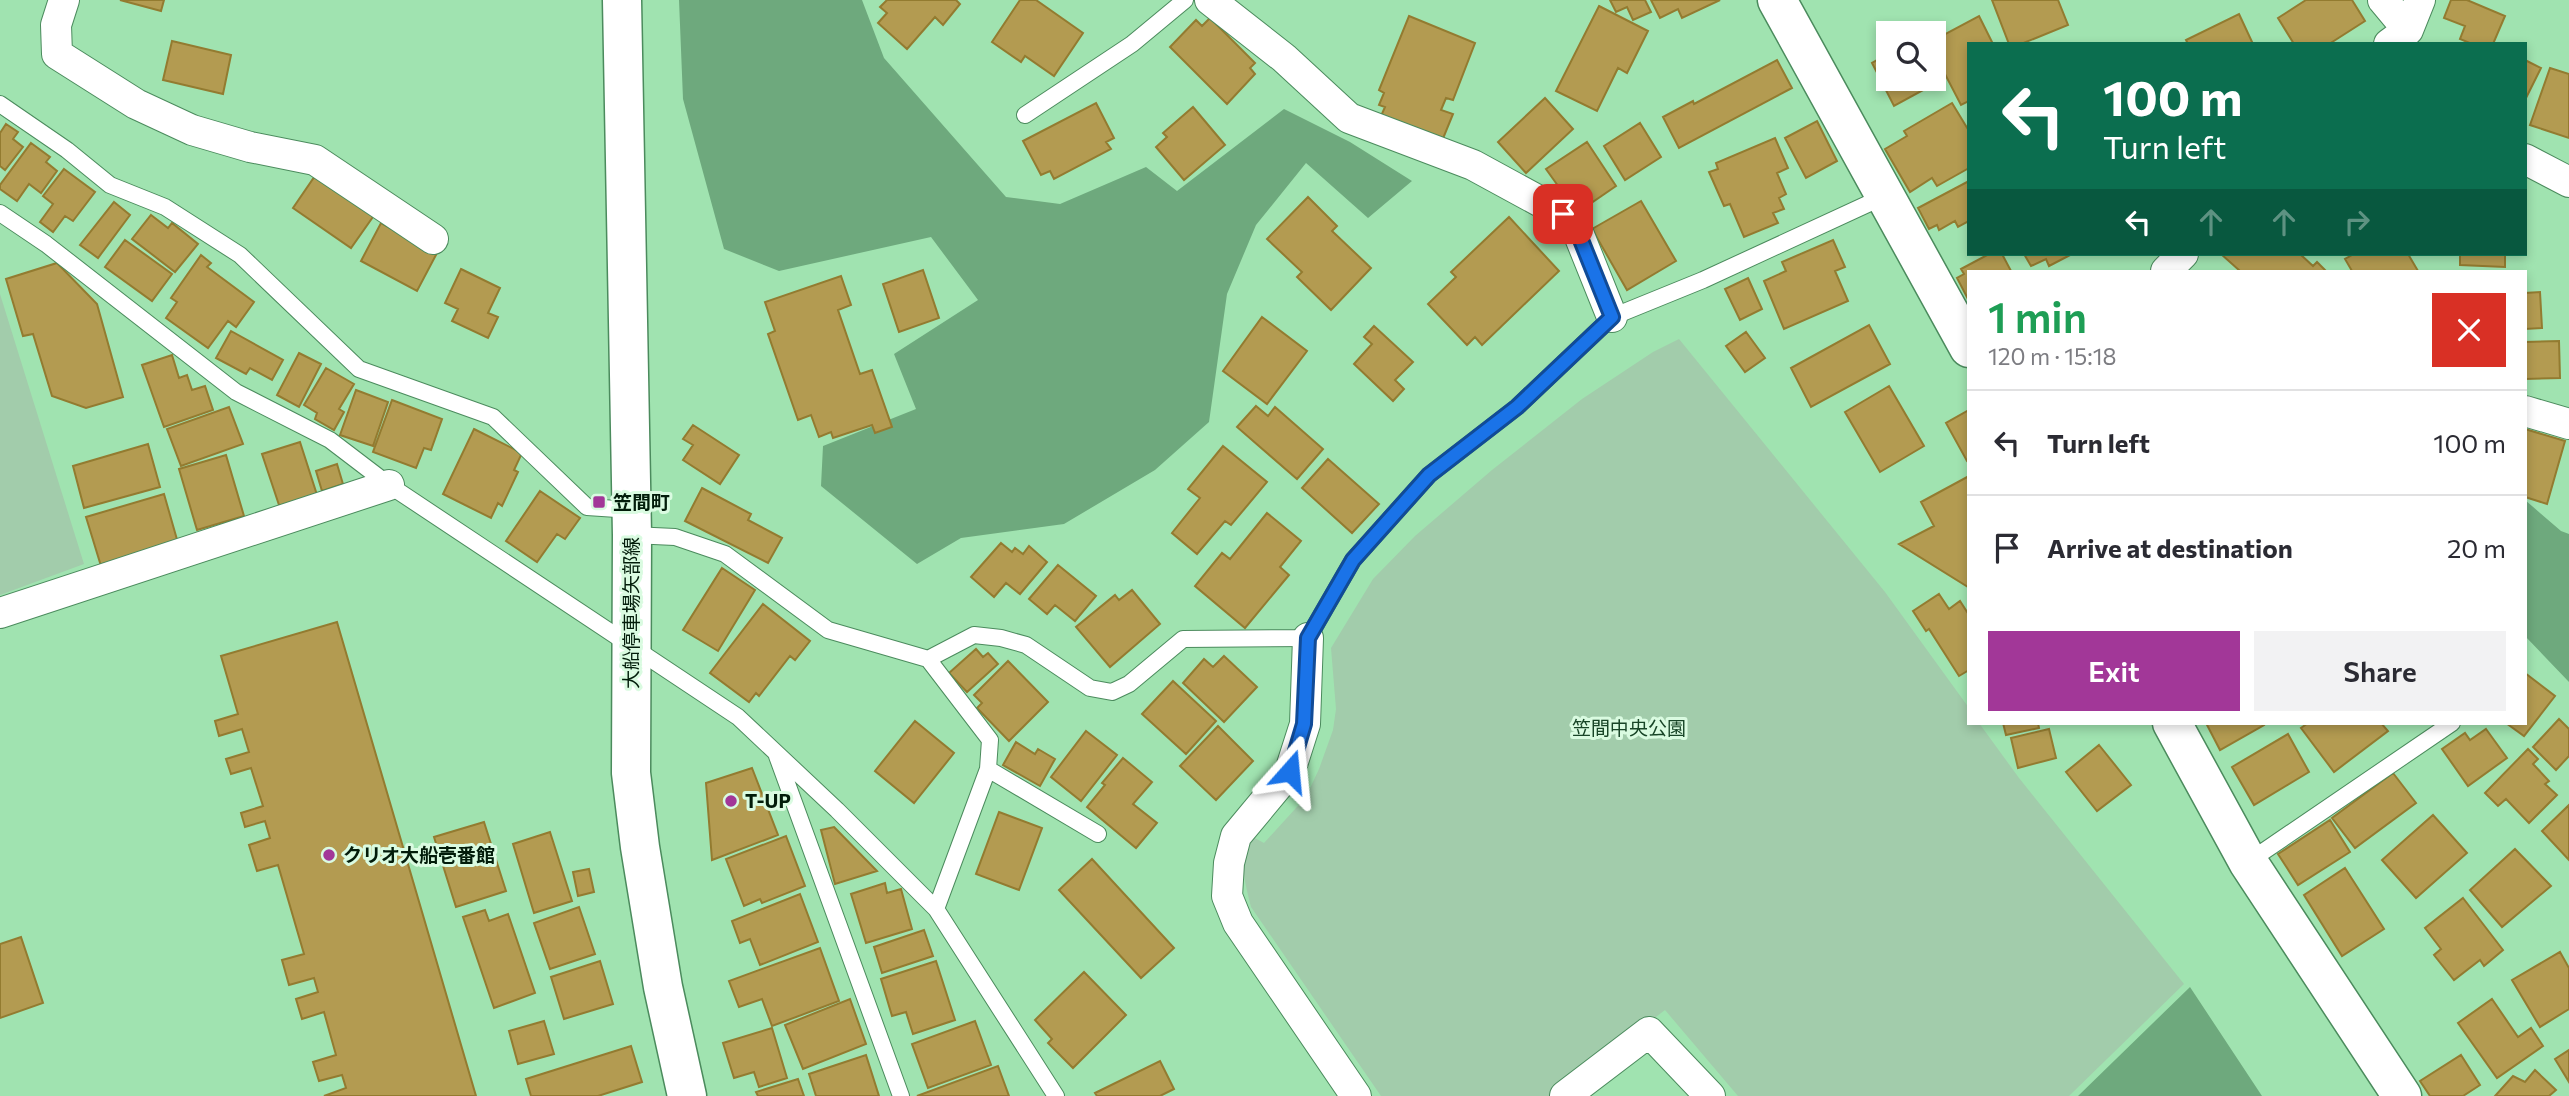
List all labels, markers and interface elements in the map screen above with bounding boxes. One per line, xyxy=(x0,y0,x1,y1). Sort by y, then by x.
map controls xyxy=(1876,21,1946,91)
button: search xyxy=(1876,21,1946,91)
text: 100 m xyxy=(2103,66,2242,126)
icon: left xyxy=(1988,70,2079,161)
text: Turn left xyxy=(2103,126,2227,166)
pin xyxy=(1533,184,1593,244)
icon: arrive xyxy=(1544,195,1582,233)
icon: left xyxy=(2119,203,2157,241)
icon: ahead xyxy=(2192,203,2230,241)
icon: ahead xyxy=(2265,203,2303,241)
icon: right xyxy=(2338,203,2376,241)
text: 1 min xyxy=(1988,290,2087,342)
button: close xyxy=(2432,293,2506,367)
text: 120 m · 15:18 xyxy=(1988,342,2117,370)
icon: left xyxy=(1988,424,2026,462)
text: Turn left xyxy=(2047,427,2150,458)
text: 100 m xyxy=(2433,427,2506,458)
place label: 笠間町 xyxy=(613,490,670,513)
marker: 笠間町 xyxy=(591,494,607,510)
icon: arrive xyxy=(1988,529,2026,567)
text: Arrive at destination xyxy=(2047,532,2293,563)
text: 20 m xyxy=(2447,532,2506,563)
street label: 大船停車場矢部線 xyxy=(619,537,642,689)
button: Exit xyxy=(1988,631,2240,711)
button: Share xyxy=(2254,631,2506,711)
park label: 笠間中央公園 xyxy=(1572,716,1686,739)
position arrow xyxy=(1253,734,1327,808)
place label: T-UP xyxy=(745,789,791,812)
marker: T-UP xyxy=(723,793,739,809)
place label: クリオ大船壱番館 xyxy=(343,843,495,866)
marker: クリオ大船壱番館 xyxy=(321,847,337,863)

